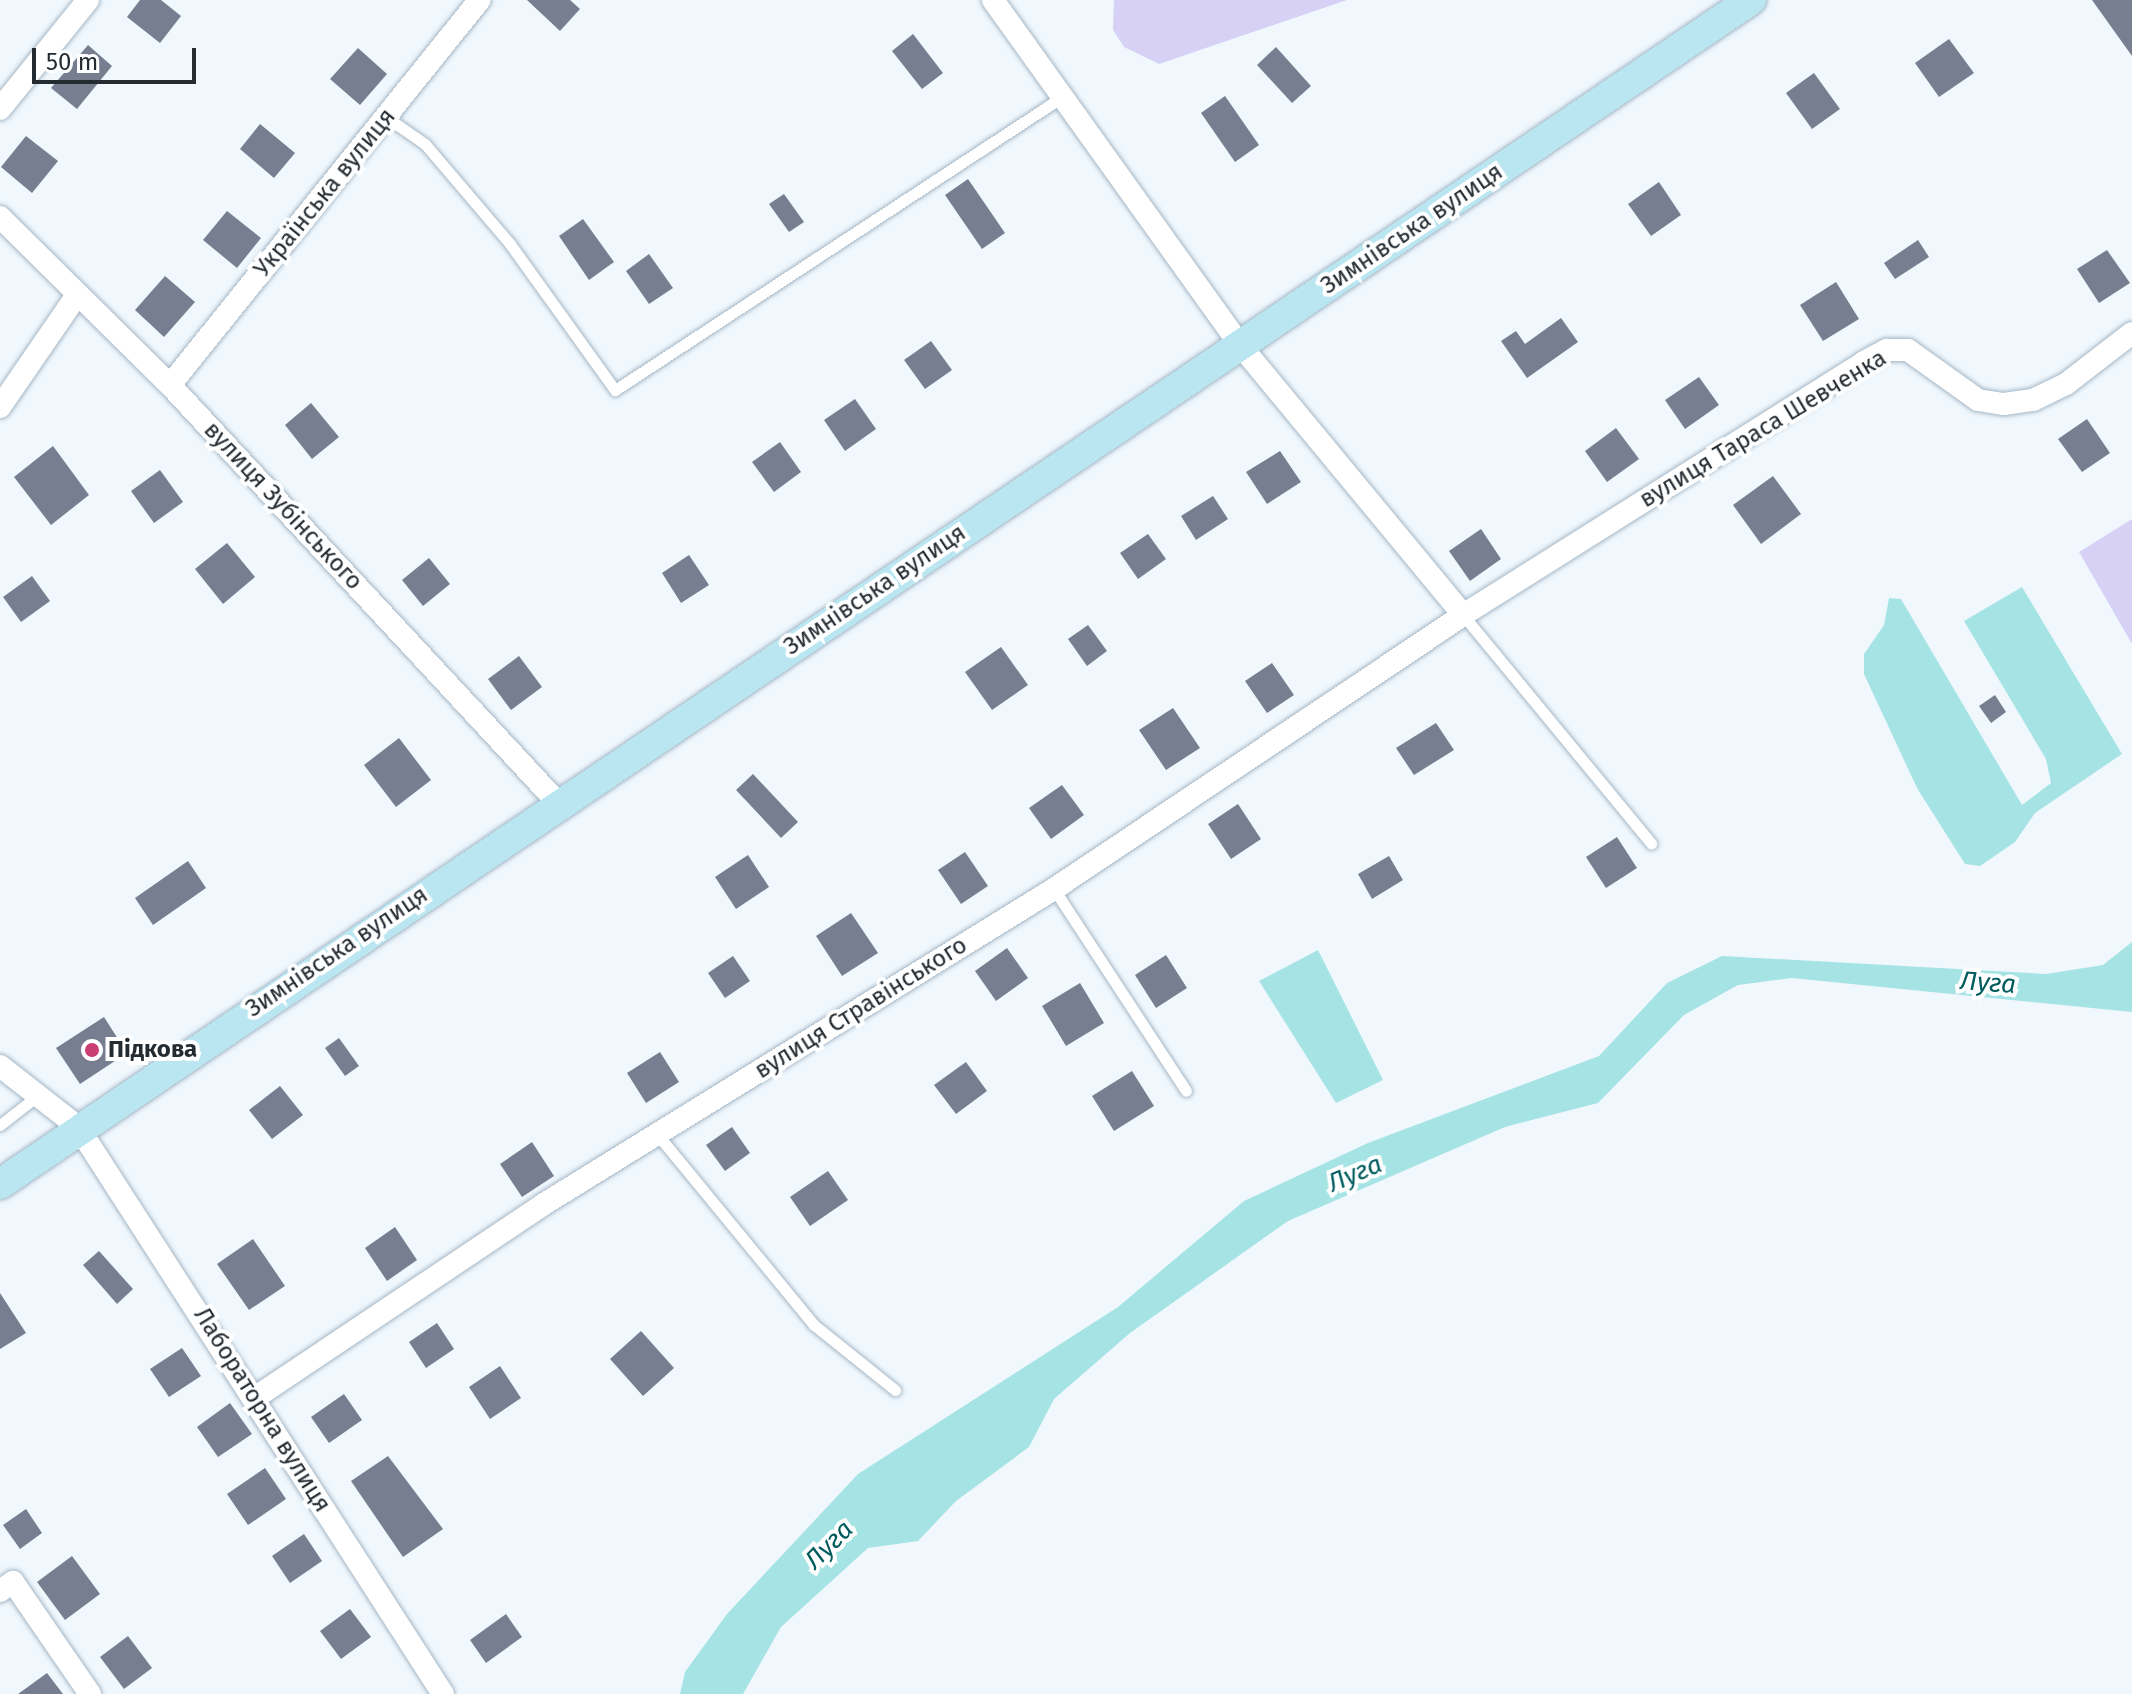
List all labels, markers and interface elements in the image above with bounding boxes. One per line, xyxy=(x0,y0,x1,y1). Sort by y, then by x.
scale bar xyxy=(36,32,200,82)
text: 50 m xyxy=(46,48,98,76)
street label: Українська вулиця xyxy=(248,103,402,283)
street label: Зимнівська вулиця xyxy=(1316,157,1508,301)
street label: вулиця Тараса Шевченка xyxy=(1634,344,1892,514)
street label: вулиця Зубінського xyxy=(198,416,368,596)
street label: Зимнівська вулиця xyxy=(779,518,971,662)
street label: Зимнівська вулиця xyxy=(241,880,433,1024)
street label: вулиця Стравінського xyxy=(749,931,973,1085)
water label: Луга xyxy=(1959,965,2017,1001)
place label: Підкова xyxy=(108,1036,197,1064)
marker: Підкова xyxy=(83,1041,101,1059)
water label: Луга xyxy=(1323,1149,1387,1199)
street label: Лабораторна вулиця xyxy=(187,1302,337,1518)
water label: Луга xyxy=(798,1514,860,1576)

